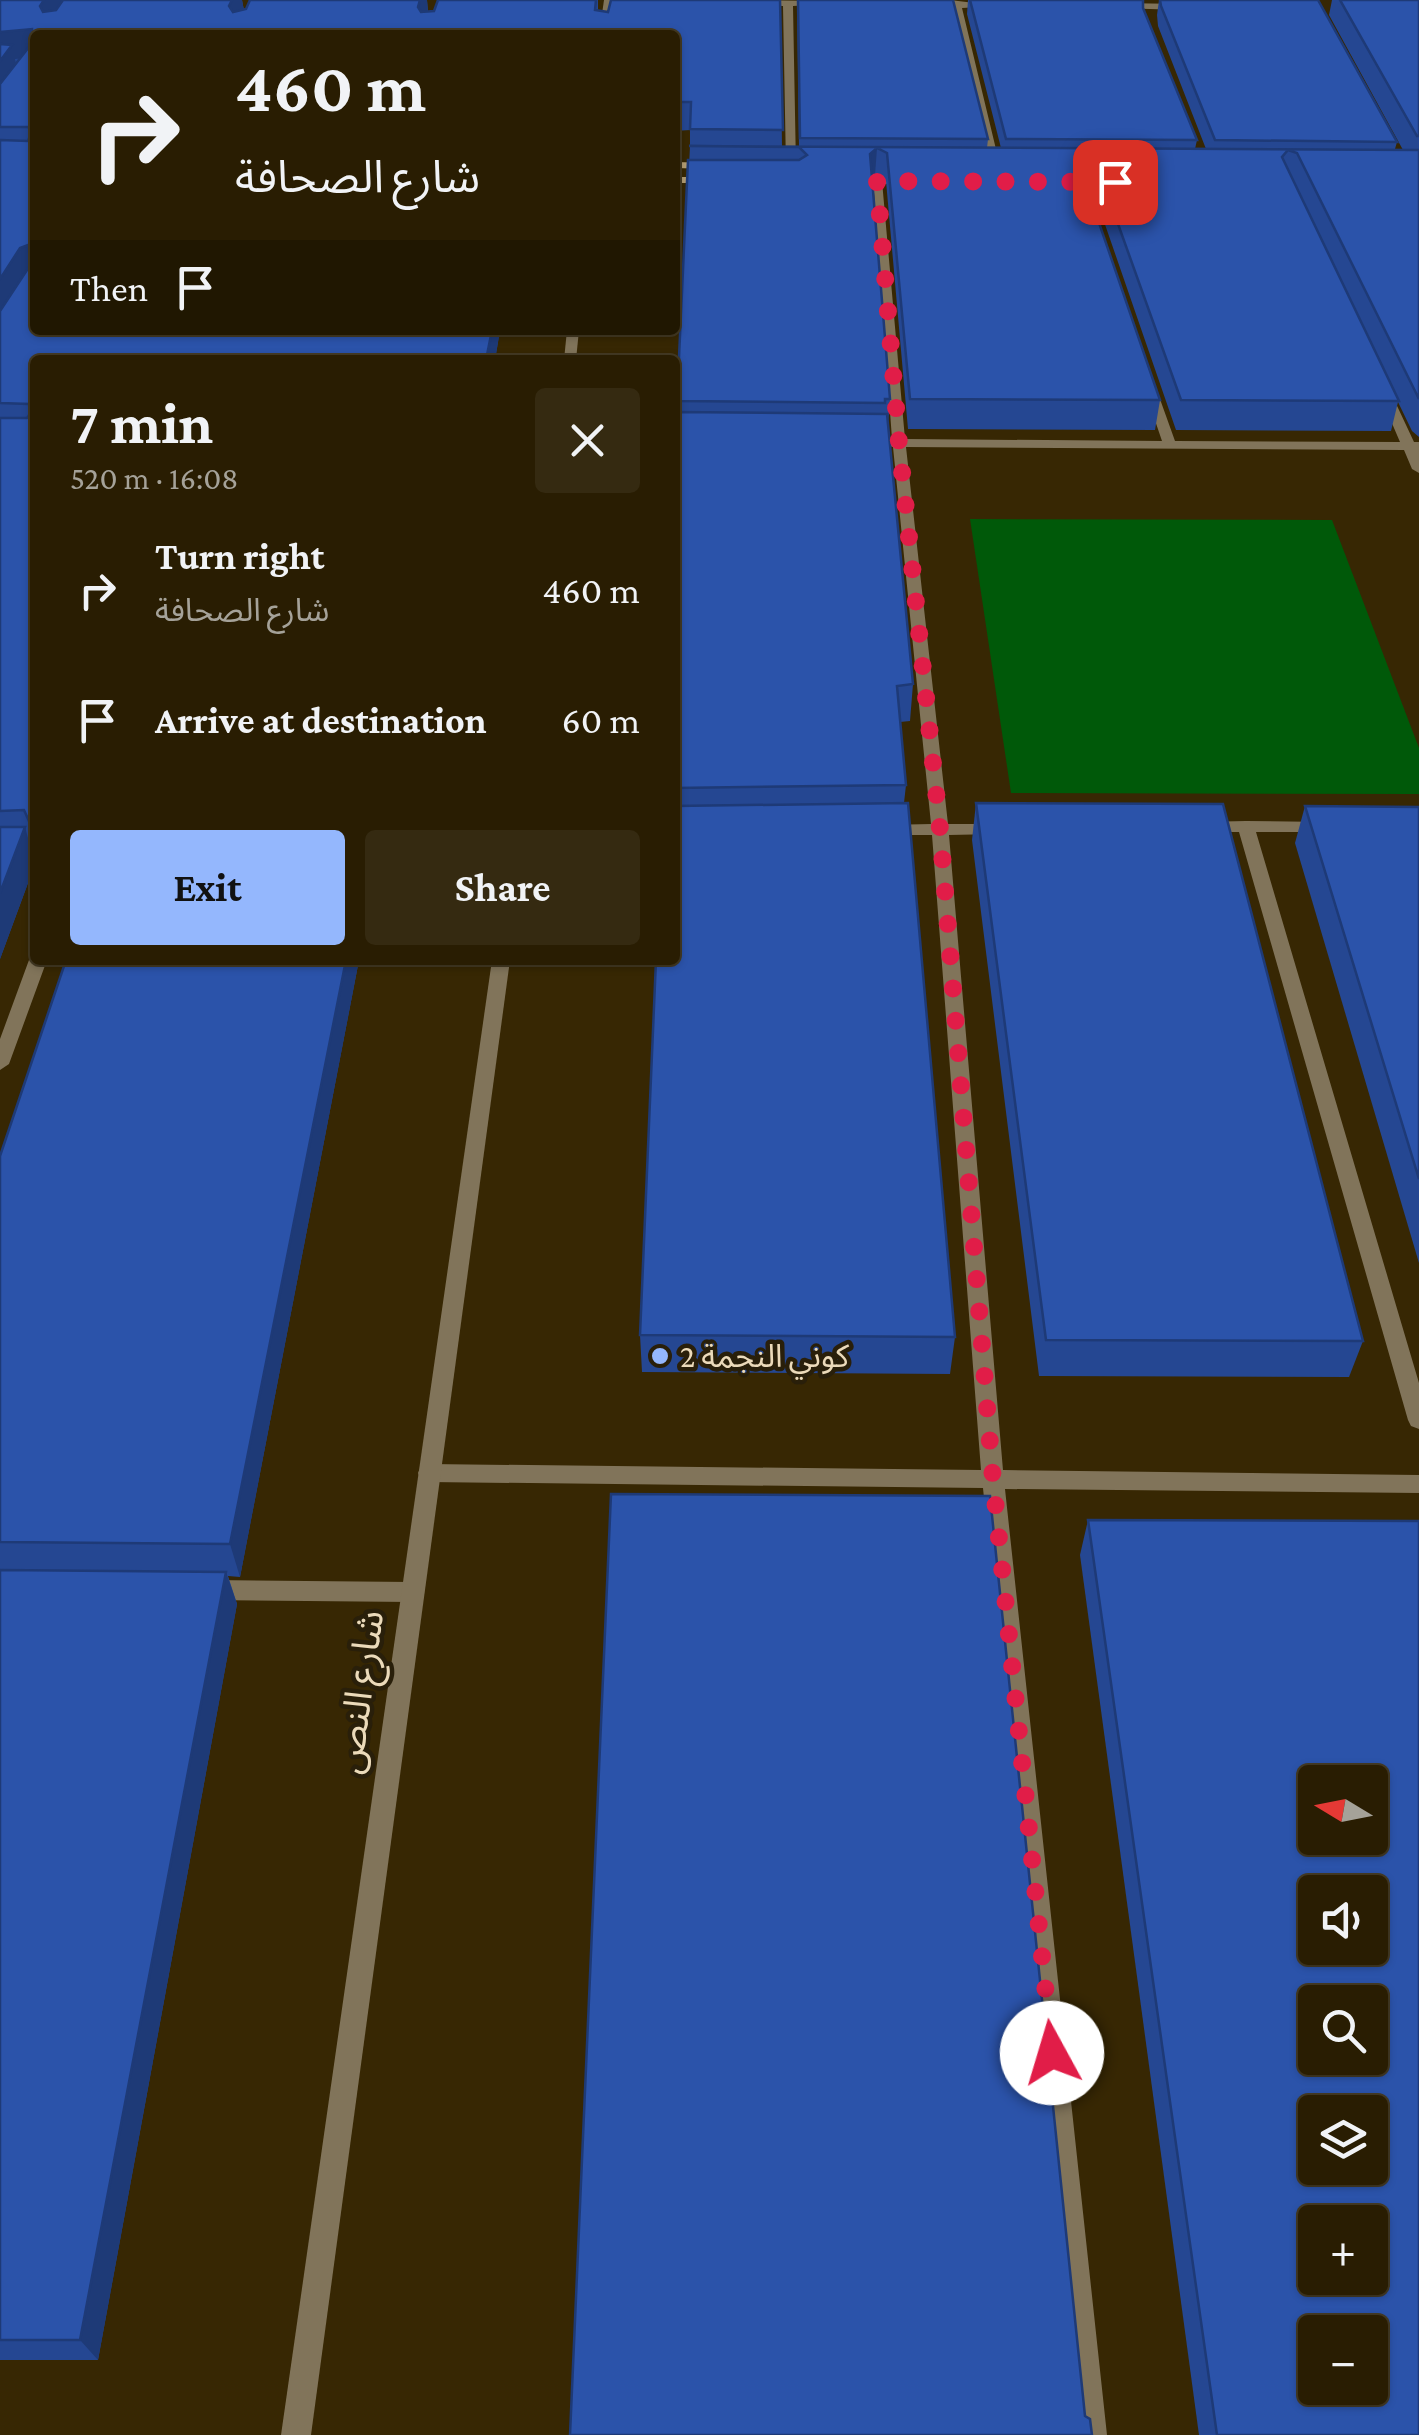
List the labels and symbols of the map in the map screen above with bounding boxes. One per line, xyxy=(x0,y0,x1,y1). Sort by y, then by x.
pin xyxy=(1073,140,1158,225)
place label: كوني النجمة 2 xyxy=(680,1338,850,1380)
marker: كوني النجمة 2 xyxy=(649,1345,671,1367)
street label: شارع النص xyxy=(327,1608,398,1777)
north arrow xyxy=(1298,1765,1388,1855)
position arrow xyxy=(1000,2001,1104,2105)

